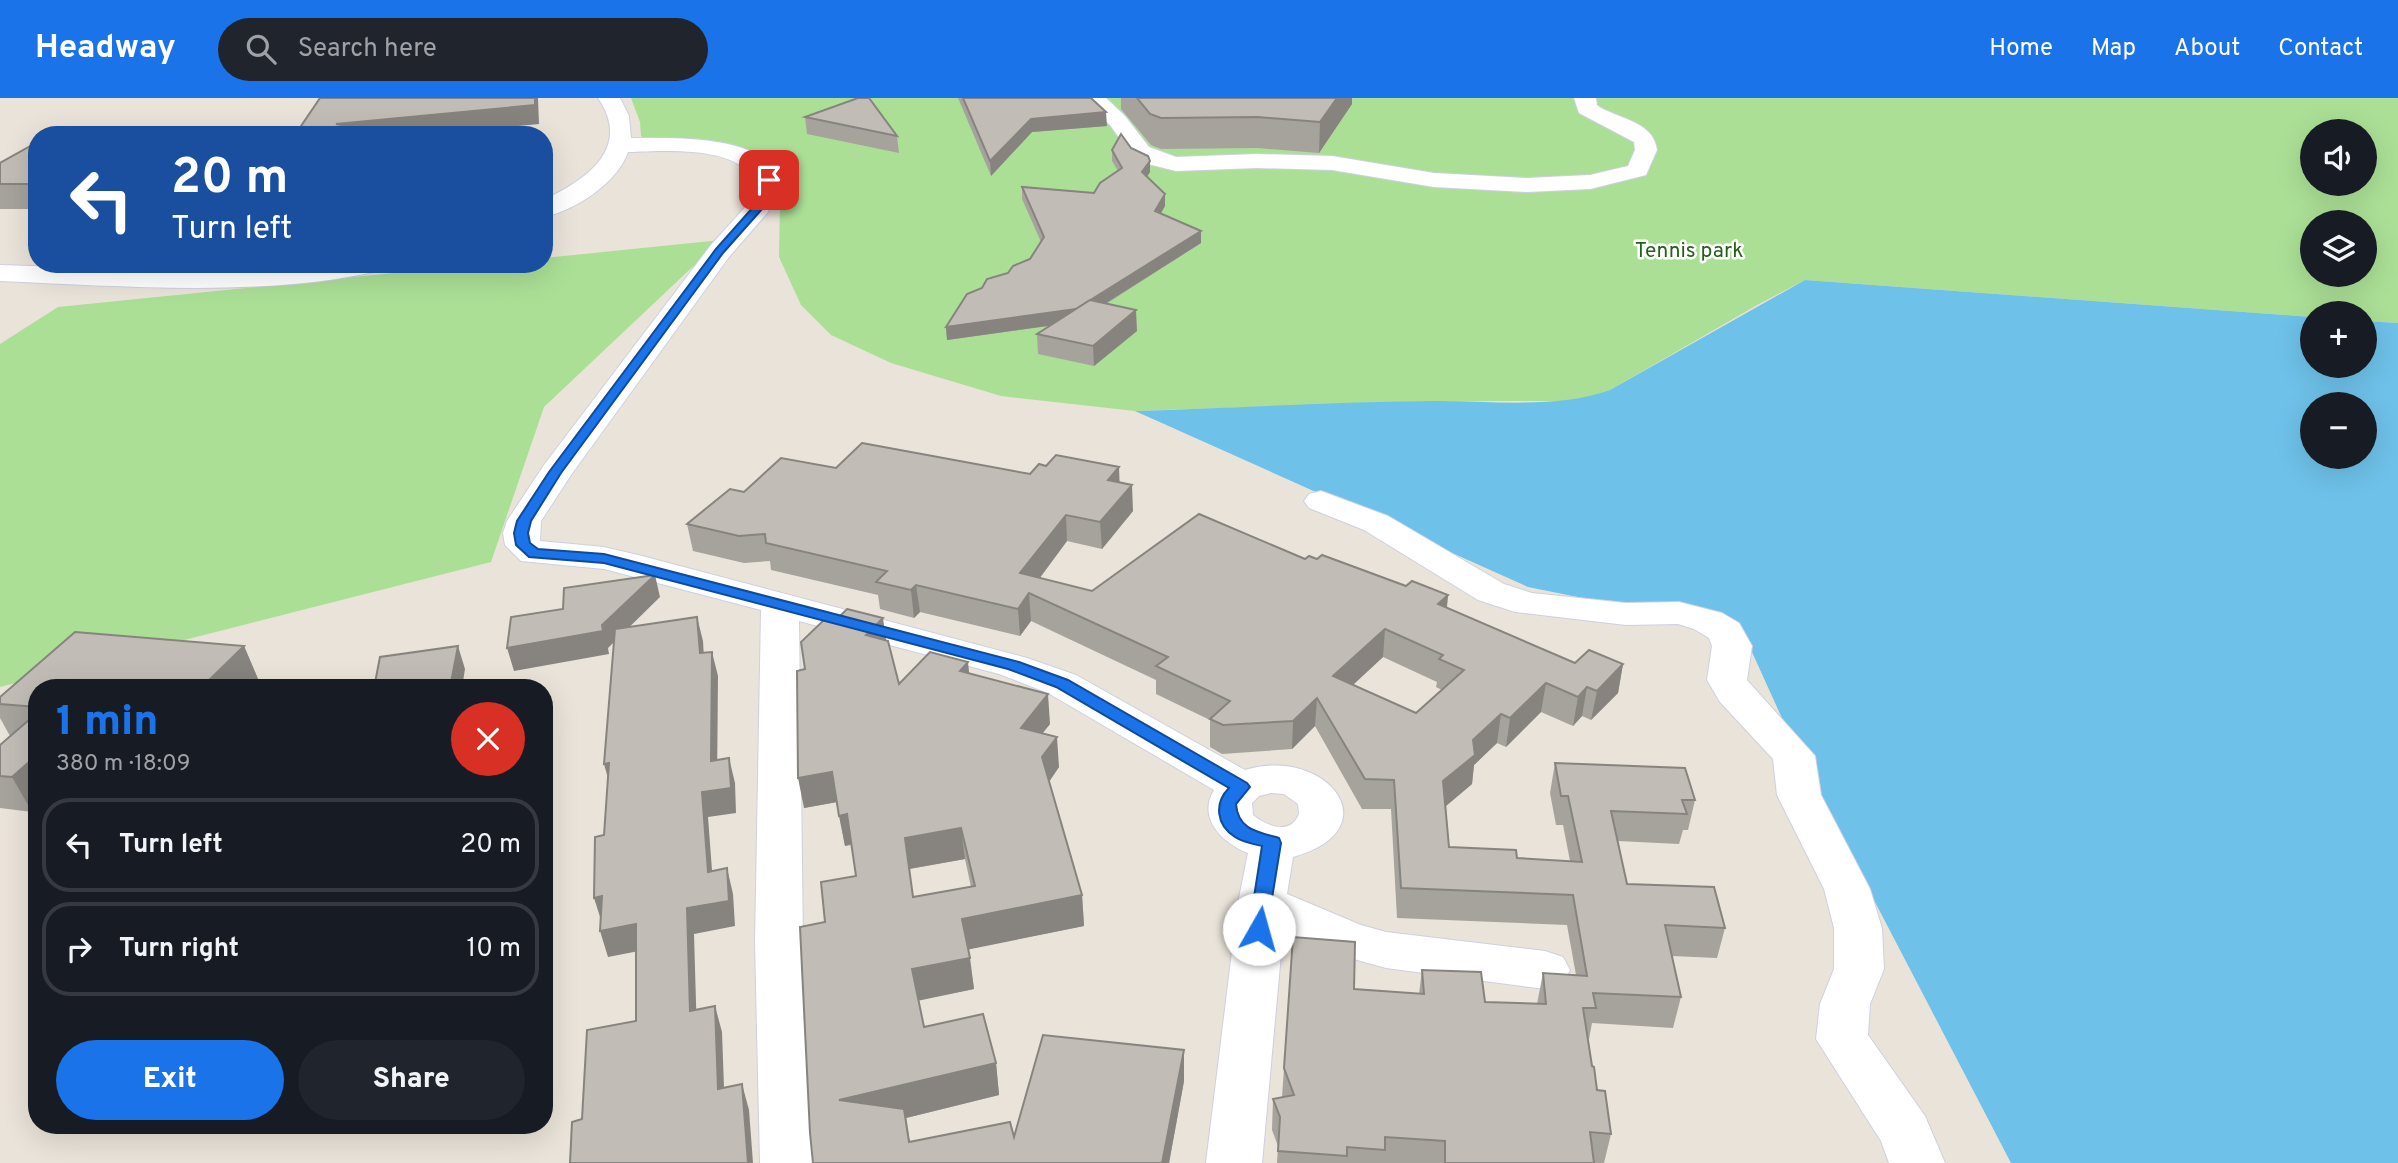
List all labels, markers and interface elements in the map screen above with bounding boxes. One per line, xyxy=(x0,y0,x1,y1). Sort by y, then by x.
search box xyxy=(218,18,708,81)
text: Headway xyxy=(35,28,176,70)
icon: search xyxy=(242,30,280,68)
text: Search here xyxy=(298,33,437,66)
text: Home xyxy=(1989,34,2053,64)
text: Map xyxy=(2091,34,2136,64)
text: About xyxy=(2174,34,2240,64)
text: Contact xyxy=(2278,34,2363,64)
map controls xyxy=(2300,119,2377,469)
button: sound xyxy=(2300,119,2377,196)
text: 20 m xyxy=(171,149,288,211)
pin xyxy=(739,150,799,210)
icon: left xyxy=(56,154,147,245)
icon: arrive xyxy=(750,161,788,199)
text: Turn left xyxy=(171,210,292,250)
button: layers xyxy=(2300,210,2377,287)
park label: Tennis park xyxy=(1635,238,1743,265)
button: + xyxy=(2300,301,2377,378)
button: − xyxy=(2300,392,2377,469)
text: 1 min xyxy=(56,697,159,750)
button: close xyxy=(451,702,525,776)
text: 380 m · 18:09 xyxy=(56,750,190,779)
icon: left xyxy=(60,826,98,864)
text: Turn left xyxy=(119,829,223,862)
text: 20 m xyxy=(460,829,521,862)
position arrow xyxy=(1222,892,1296,966)
icon: right xyxy=(60,930,98,968)
text: Turn right xyxy=(119,933,239,966)
text: 10 m xyxy=(466,933,521,966)
button: Exit xyxy=(56,1040,284,1120)
button: Share xyxy=(298,1040,525,1120)

